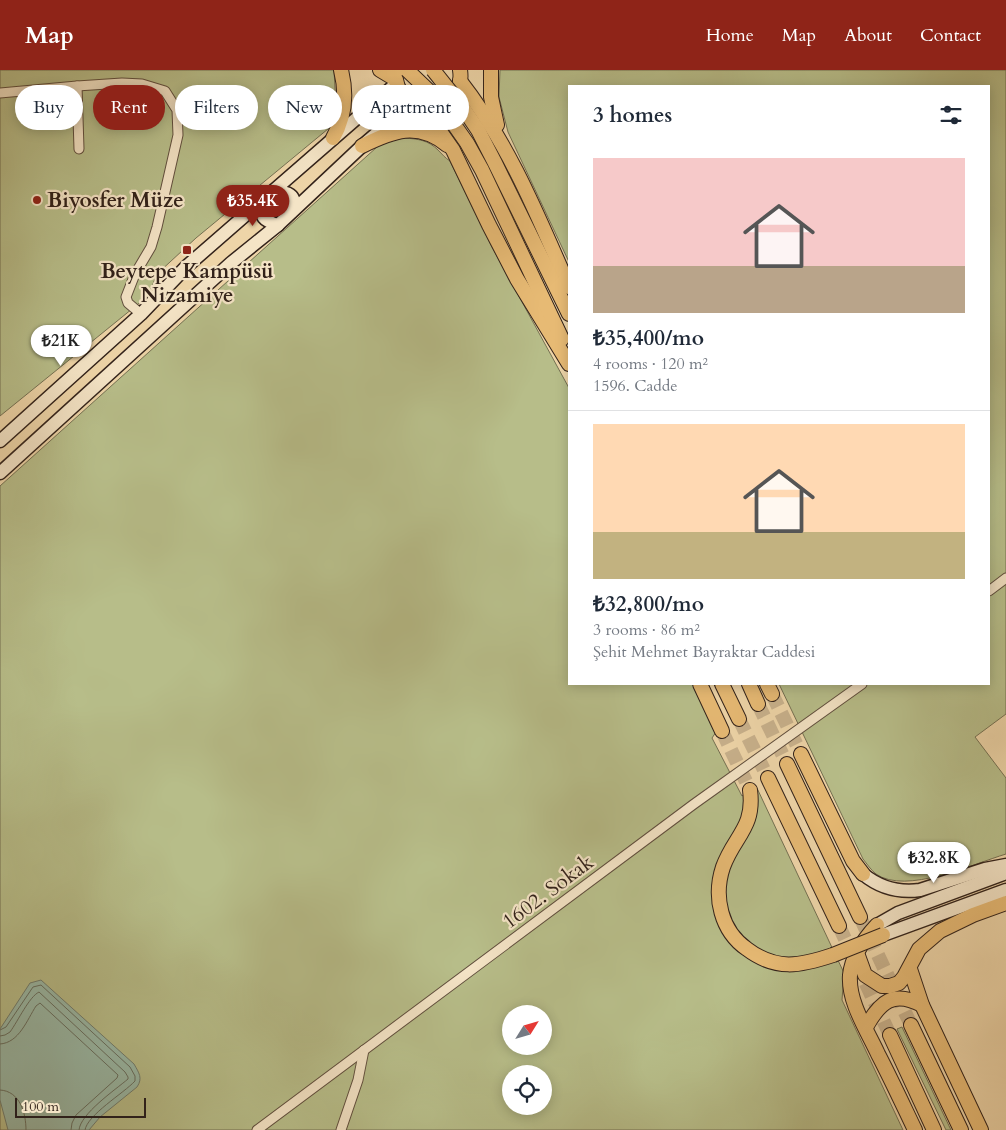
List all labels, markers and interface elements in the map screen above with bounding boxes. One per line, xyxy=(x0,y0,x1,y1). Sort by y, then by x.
text: Map xyxy=(25,19,74,52)
text: Home xyxy=(706,23,754,48)
text: Map xyxy=(782,23,816,48)
text: About xyxy=(844,23,892,48)
text: Contact xyxy=(920,23,981,48)
chip: Buy xyxy=(15,85,83,130)
chip: Rent xyxy=(93,85,165,130)
chip: Filters xyxy=(175,85,258,130)
chip: New xyxy=(268,85,342,130)
chip: Apartment xyxy=(352,85,469,130)
text: 3 homes xyxy=(593,101,672,130)
icon: filters xyxy=(937,101,965,129)
pin: ₺35.4K xyxy=(212,184,294,227)
place label: Biyosfer Müze xyxy=(47,186,184,215)
text: ₺35.4K xyxy=(227,190,279,212)
icon: home xyxy=(734,191,824,281)
marker: Biyosfer Müze xyxy=(31,194,43,206)
marker: Beytepe Kampüsü Nizamiye xyxy=(181,244,193,256)
place label: Beytepe Kampüsü Nizamiye xyxy=(100,257,274,310)
pin: ₺21K xyxy=(31,324,91,367)
text: ₺35,400/mo xyxy=(593,324,704,353)
text: ₺21K xyxy=(42,330,80,352)
text: 4 rooms · 120 m² xyxy=(593,353,708,375)
text: 1596. Cadde xyxy=(593,375,678,397)
icon: home xyxy=(734,456,824,546)
text: ₺32,800/mo xyxy=(593,590,704,619)
text: 3 rooms · 86 m² xyxy=(593,619,700,641)
text: Şehit Mehmet Bayraktar Caddesi xyxy=(593,641,815,663)
pin: ₺32.8K xyxy=(893,842,975,884)
text: ₺32.8K xyxy=(908,847,960,869)
street label: 1602. Sokak xyxy=(496,848,600,936)
north arrow xyxy=(502,1005,552,1055)
map controls xyxy=(502,1005,552,1115)
button: locate xyxy=(502,1065,552,1115)
scale bar xyxy=(15,1095,146,1118)
text: 100 m xyxy=(22,1097,59,1116)

